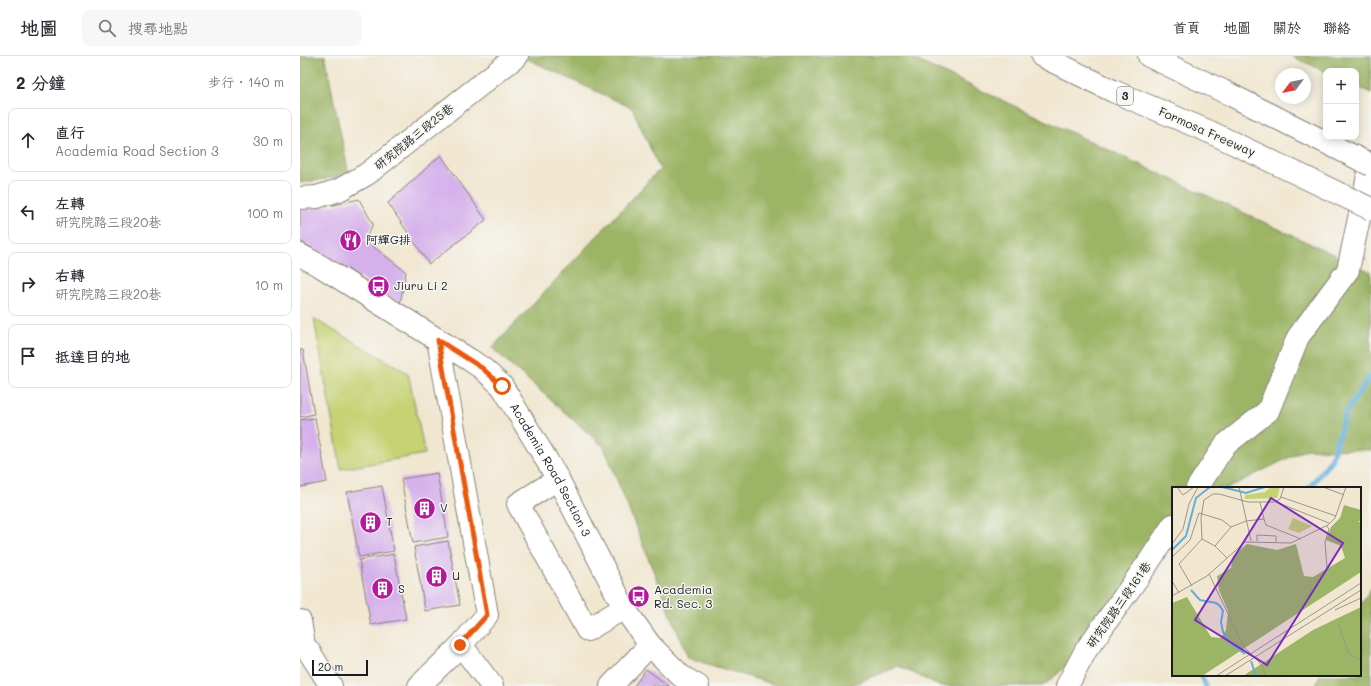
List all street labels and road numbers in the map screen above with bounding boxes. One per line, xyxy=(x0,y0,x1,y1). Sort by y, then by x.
road number: 3 xyxy=(1117,87,1133,105)
street label: 研究院路三段25巷 xyxy=(370,99,456,173)
street label: Formosa Freeway xyxy=(1156,103,1258,160)
street label: Academia Road Section 3 xyxy=(507,400,595,539)
street label: 研究院路三段161巷 xyxy=(1082,558,1154,651)

